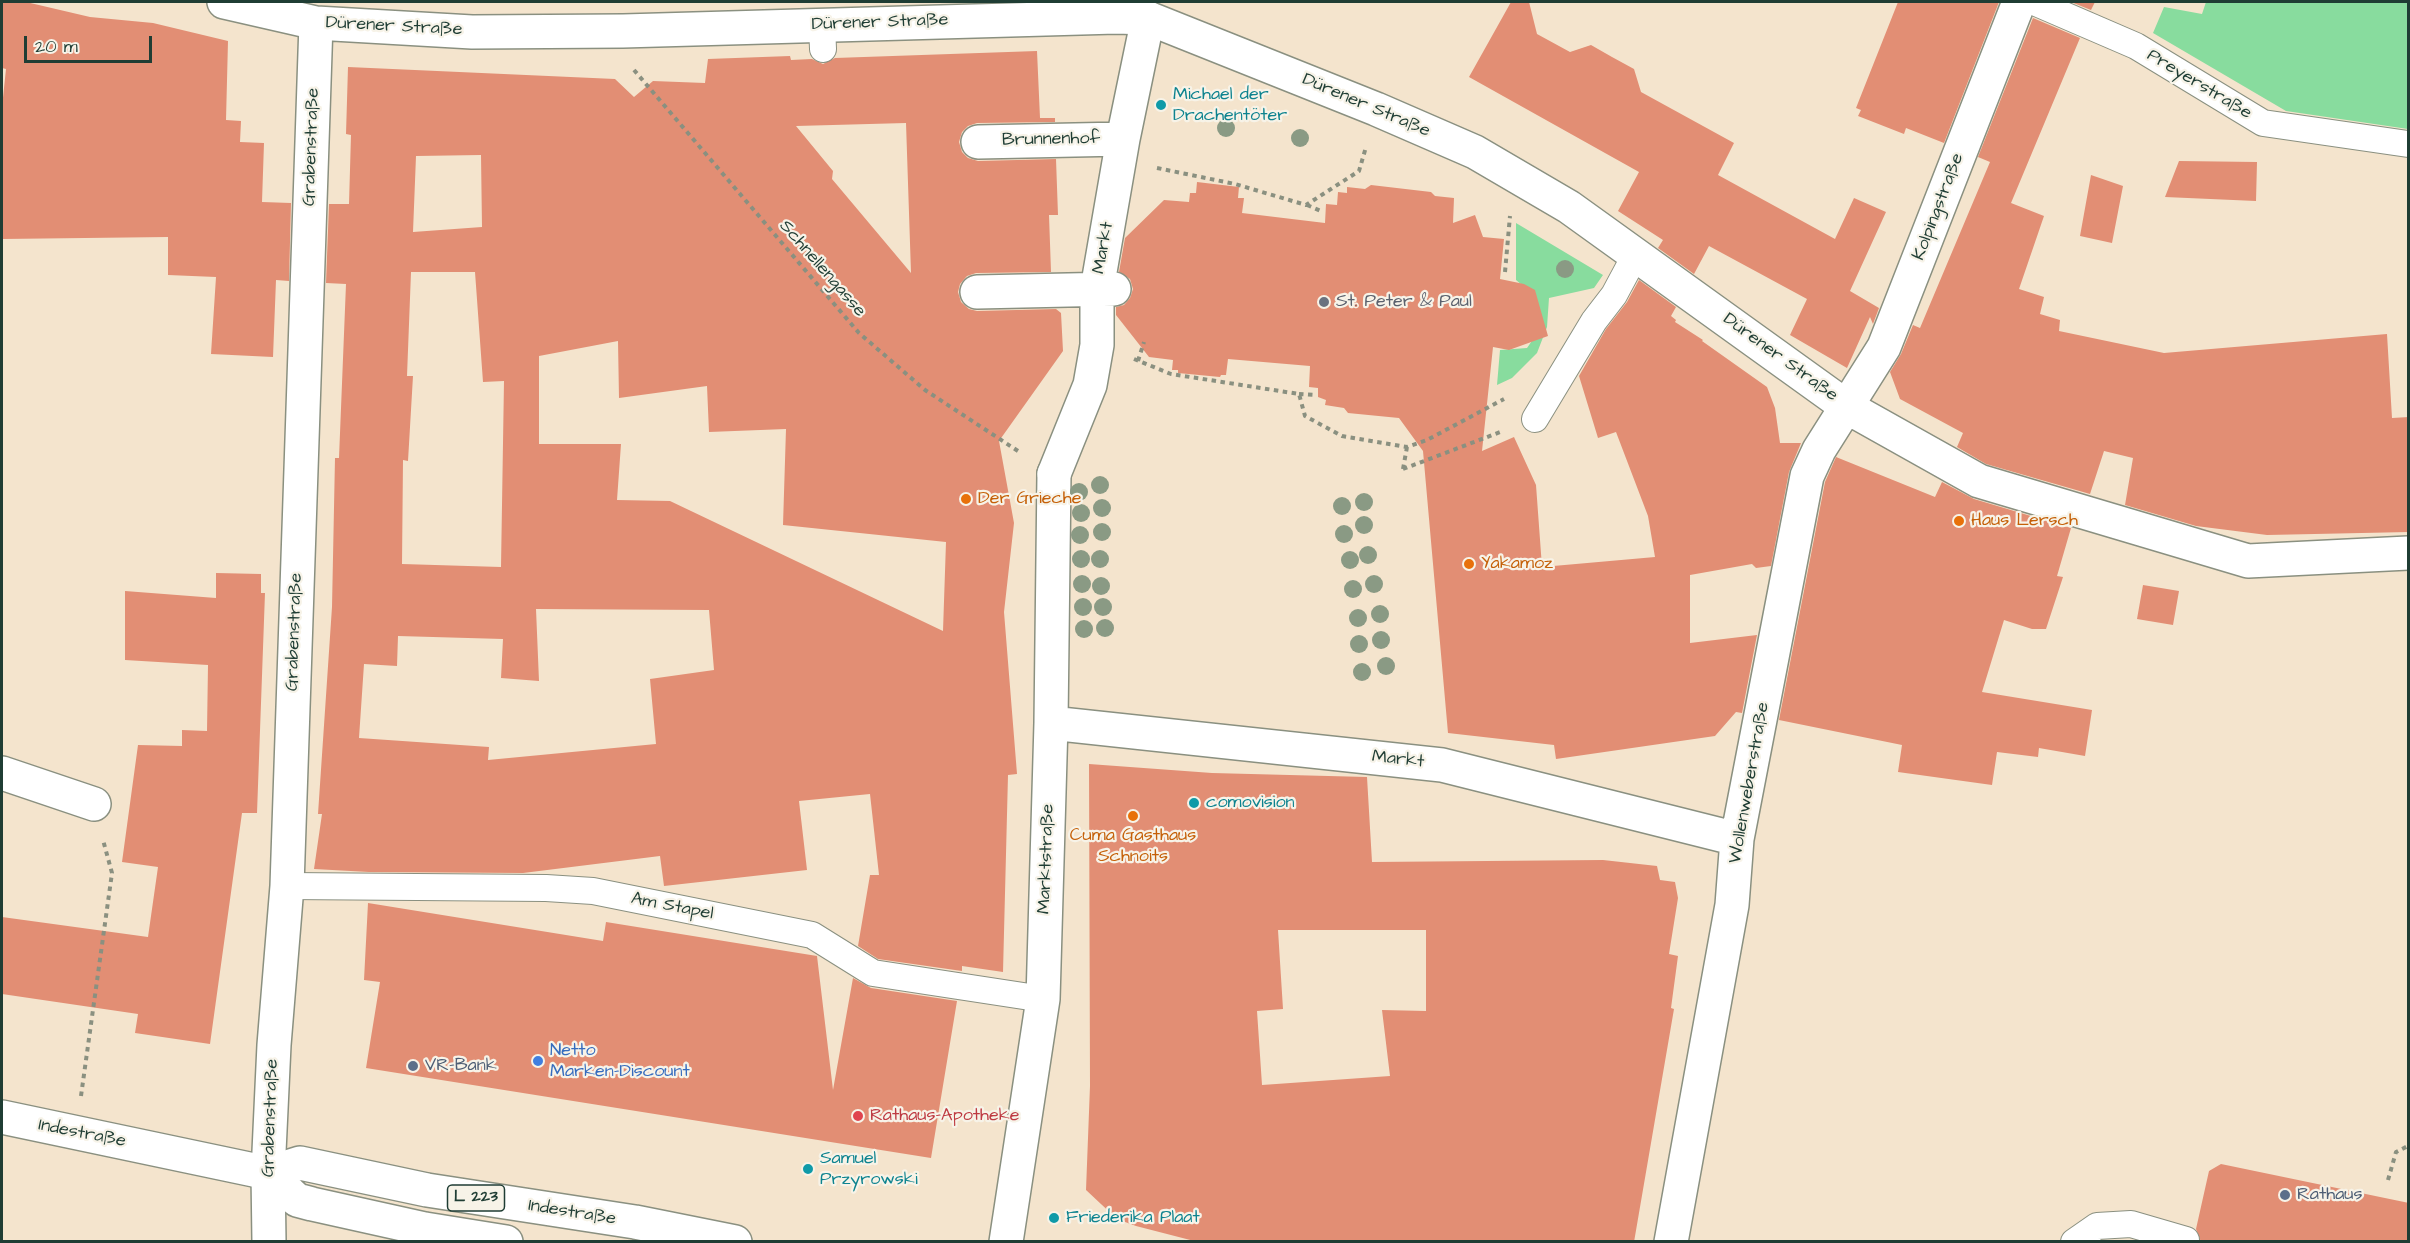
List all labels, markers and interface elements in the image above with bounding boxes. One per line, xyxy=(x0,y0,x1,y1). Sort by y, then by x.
street label: Dürener Straße xyxy=(811,10,949,36)
street label: Dürener Straße xyxy=(325,13,463,41)
scale bar xyxy=(27,24,154,62)
text: 20 m xyxy=(35,34,78,59)
street label: Preyerstraße xyxy=(2143,45,2255,125)
street label: Dürener Straße xyxy=(1299,69,1433,143)
place label: Michael der Drachentöter xyxy=(1173,84,1287,127)
street label: Grabenstraße xyxy=(299,87,325,207)
marker: Michael der Drachentöter xyxy=(1154,98,1168,112)
street label: Brunnenhof xyxy=(1002,128,1100,152)
street label: Kolpingstraße xyxy=(1909,150,1969,264)
street label: Schnellengasse xyxy=(774,216,870,322)
street label: Markt xyxy=(1089,220,1119,276)
place label: St. Peter & Paul xyxy=(1336,291,1472,313)
marker: St. Peter & Paul xyxy=(1317,295,1331,309)
street label: Dürener Straße xyxy=(1718,309,1842,407)
place label: Der Grieche xyxy=(978,488,1081,510)
marker: Der Grieche xyxy=(959,492,973,506)
place label: Haus Lersch xyxy=(1971,510,2078,532)
marker: Haus Lersch xyxy=(1952,514,1966,528)
place label: Yakamoz xyxy=(1481,553,1553,575)
marker: Yakamoz xyxy=(1462,557,1476,571)
street label: Grabenstraße xyxy=(282,572,308,692)
street label: Wollenweberstraße xyxy=(1725,701,1775,865)
street label: Markt xyxy=(1371,747,1425,773)
place label: comovision xyxy=(1206,792,1295,814)
marker: comovision xyxy=(1187,796,1201,810)
street label: Marktstraße xyxy=(1034,804,1060,914)
marker: Cuma Gasthaus Schnoits xyxy=(1126,809,1140,823)
place label: Cuma Gasthaus Schnoits xyxy=(1070,825,1196,868)
street label: Am Stapel xyxy=(629,888,715,926)
place label: Netto Marken-Discount xyxy=(550,1040,690,1082)
marker: Netto Marken-Discount xyxy=(531,1054,545,1068)
place label: VR-Bank xyxy=(425,1055,497,1077)
street label: Grabenstraße xyxy=(258,1058,284,1178)
marker: VR-Bank xyxy=(406,1059,420,1073)
place label: Rathaus-Apotheke xyxy=(870,1105,1020,1127)
marker: Rathaus-Apotheke xyxy=(851,1109,865,1123)
street label: Indestraße xyxy=(36,1115,128,1153)
place label: Samuel Przyrowski xyxy=(820,1148,918,1190)
marker: Samuel Przyrowski xyxy=(801,1162,815,1176)
place label: Rathaus xyxy=(2297,1184,2363,1206)
road number: L 223 xyxy=(448,1185,504,1211)
marker: Rathaus xyxy=(2278,1188,2292,1202)
street label: Indestraße xyxy=(527,1195,617,1231)
place label: Friederika Plaat xyxy=(1066,1207,1200,1229)
marker: Friederika Plaat xyxy=(1047,1211,1061,1225)

